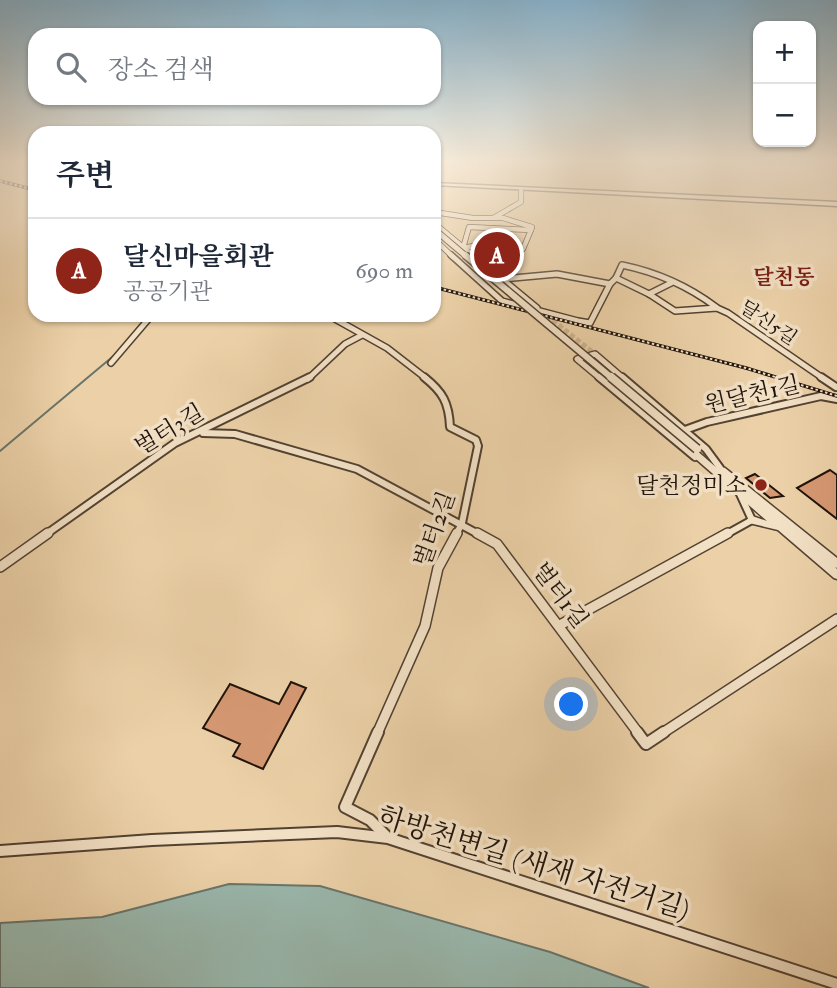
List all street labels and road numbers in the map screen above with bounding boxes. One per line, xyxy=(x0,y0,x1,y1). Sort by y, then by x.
street label: 달신5길 xyxy=(735,295,801,351)
street label: 원달천1길 xyxy=(702,369,803,420)
street label: 벌터3길 xyxy=(129,398,209,461)
street label: 벌터2길 xyxy=(407,487,461,571)
street label: 벌터1길 xyxy=(526,557,595,634)
street label: 하방천변길 (새재 자전거길) xyxy=(373,799,694,928)

